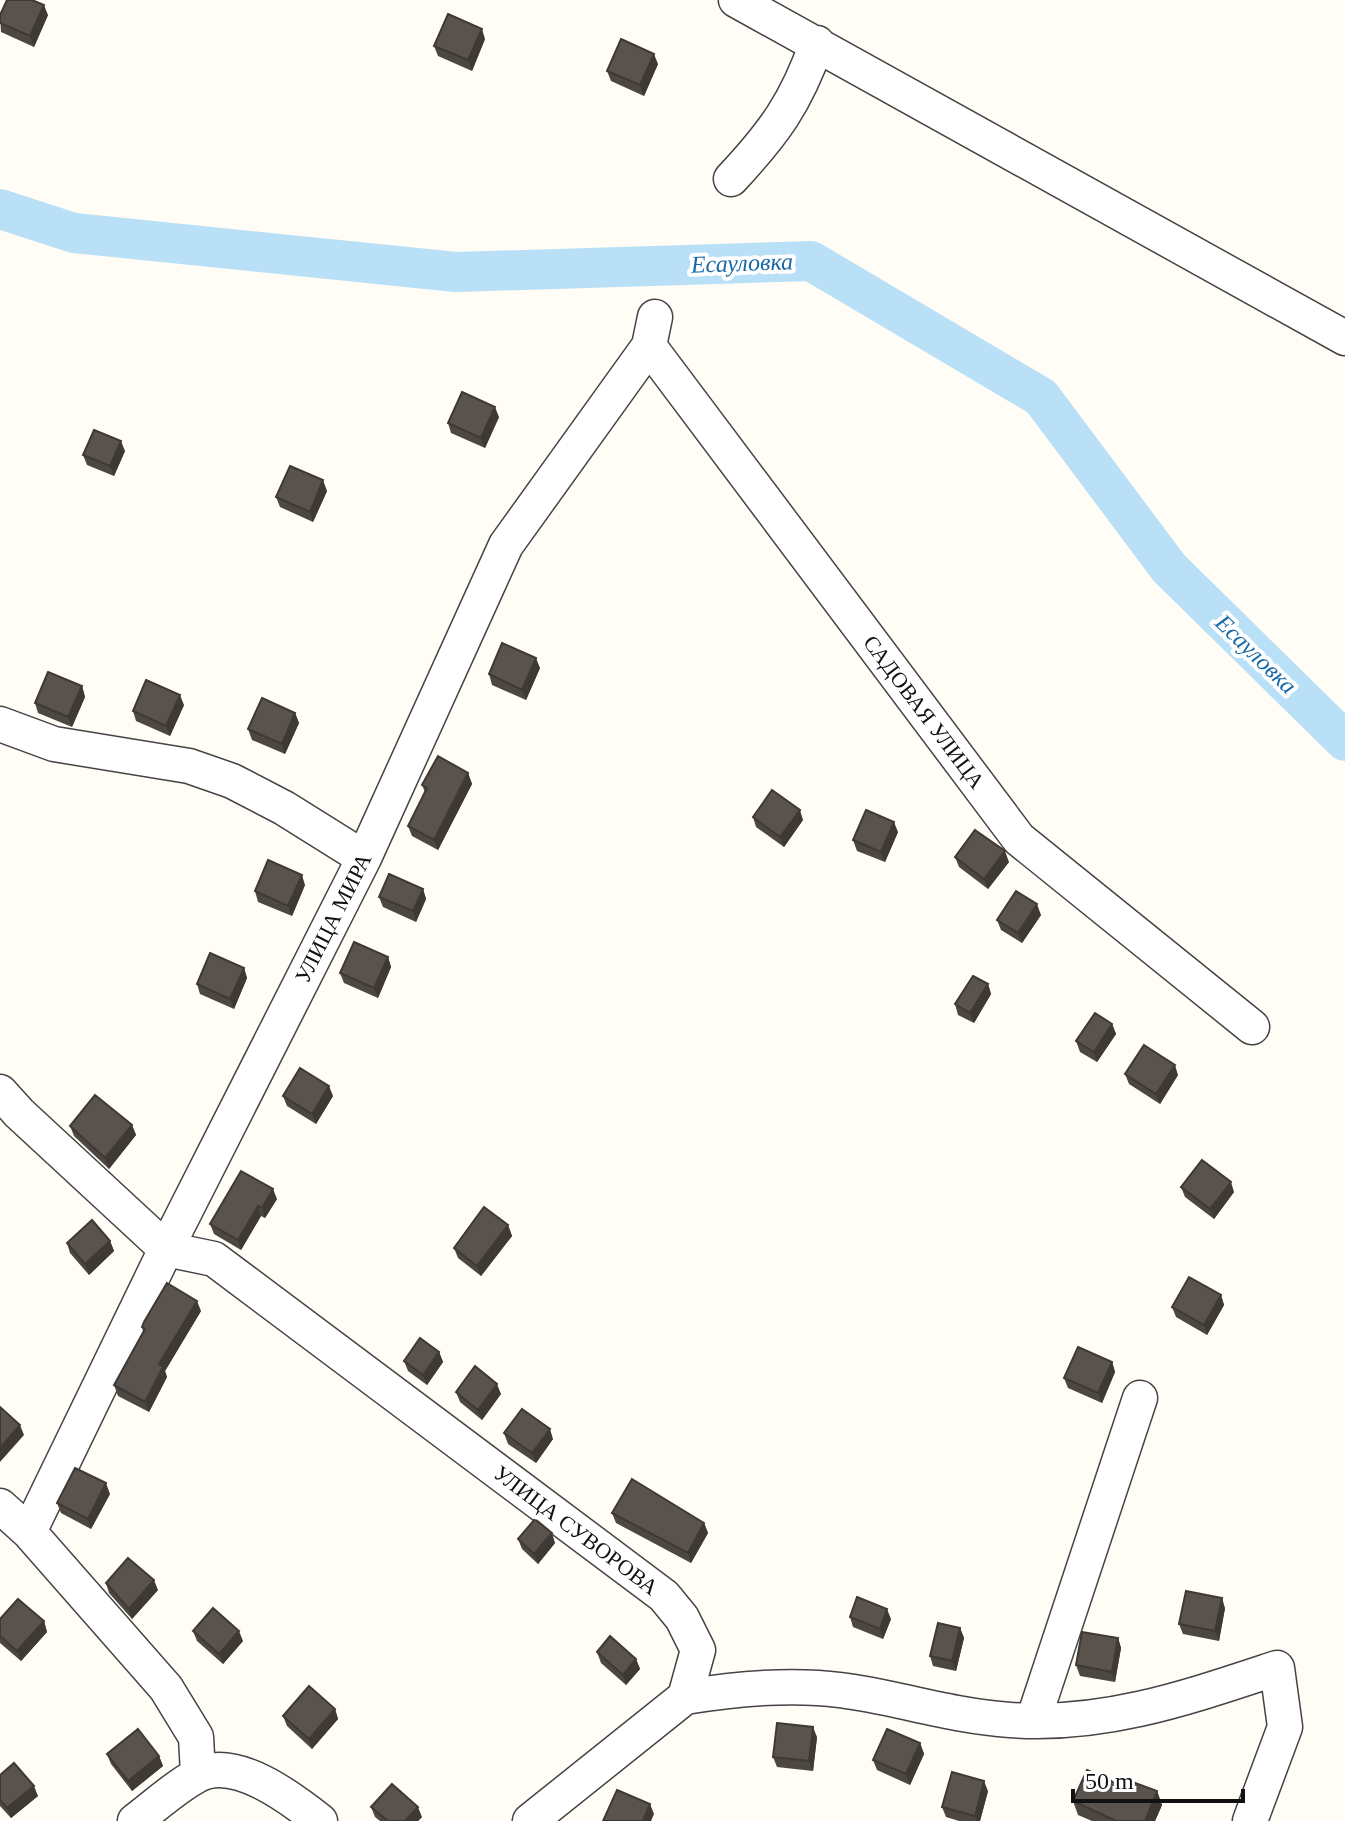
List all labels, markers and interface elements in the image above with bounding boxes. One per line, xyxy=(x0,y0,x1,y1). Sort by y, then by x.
water label: Есауловка xyxy=(689,248,794,278)
water label: Есауловка xyxy=(1209,608,1302,699)
street label: САДОВАЯ УЛИЦА xyxy=(858,630,990,794)
street label: УЛИЦА МИРА xyxy=(290,849,376,987)
street label: УЛИЦА СУВОРОВА xyxy=(489,1460,663,1600)
scale bar xyxy=(1073,1753,1243,1803)
text: 50 m xyxy=(1085,1768,1134,1794)

